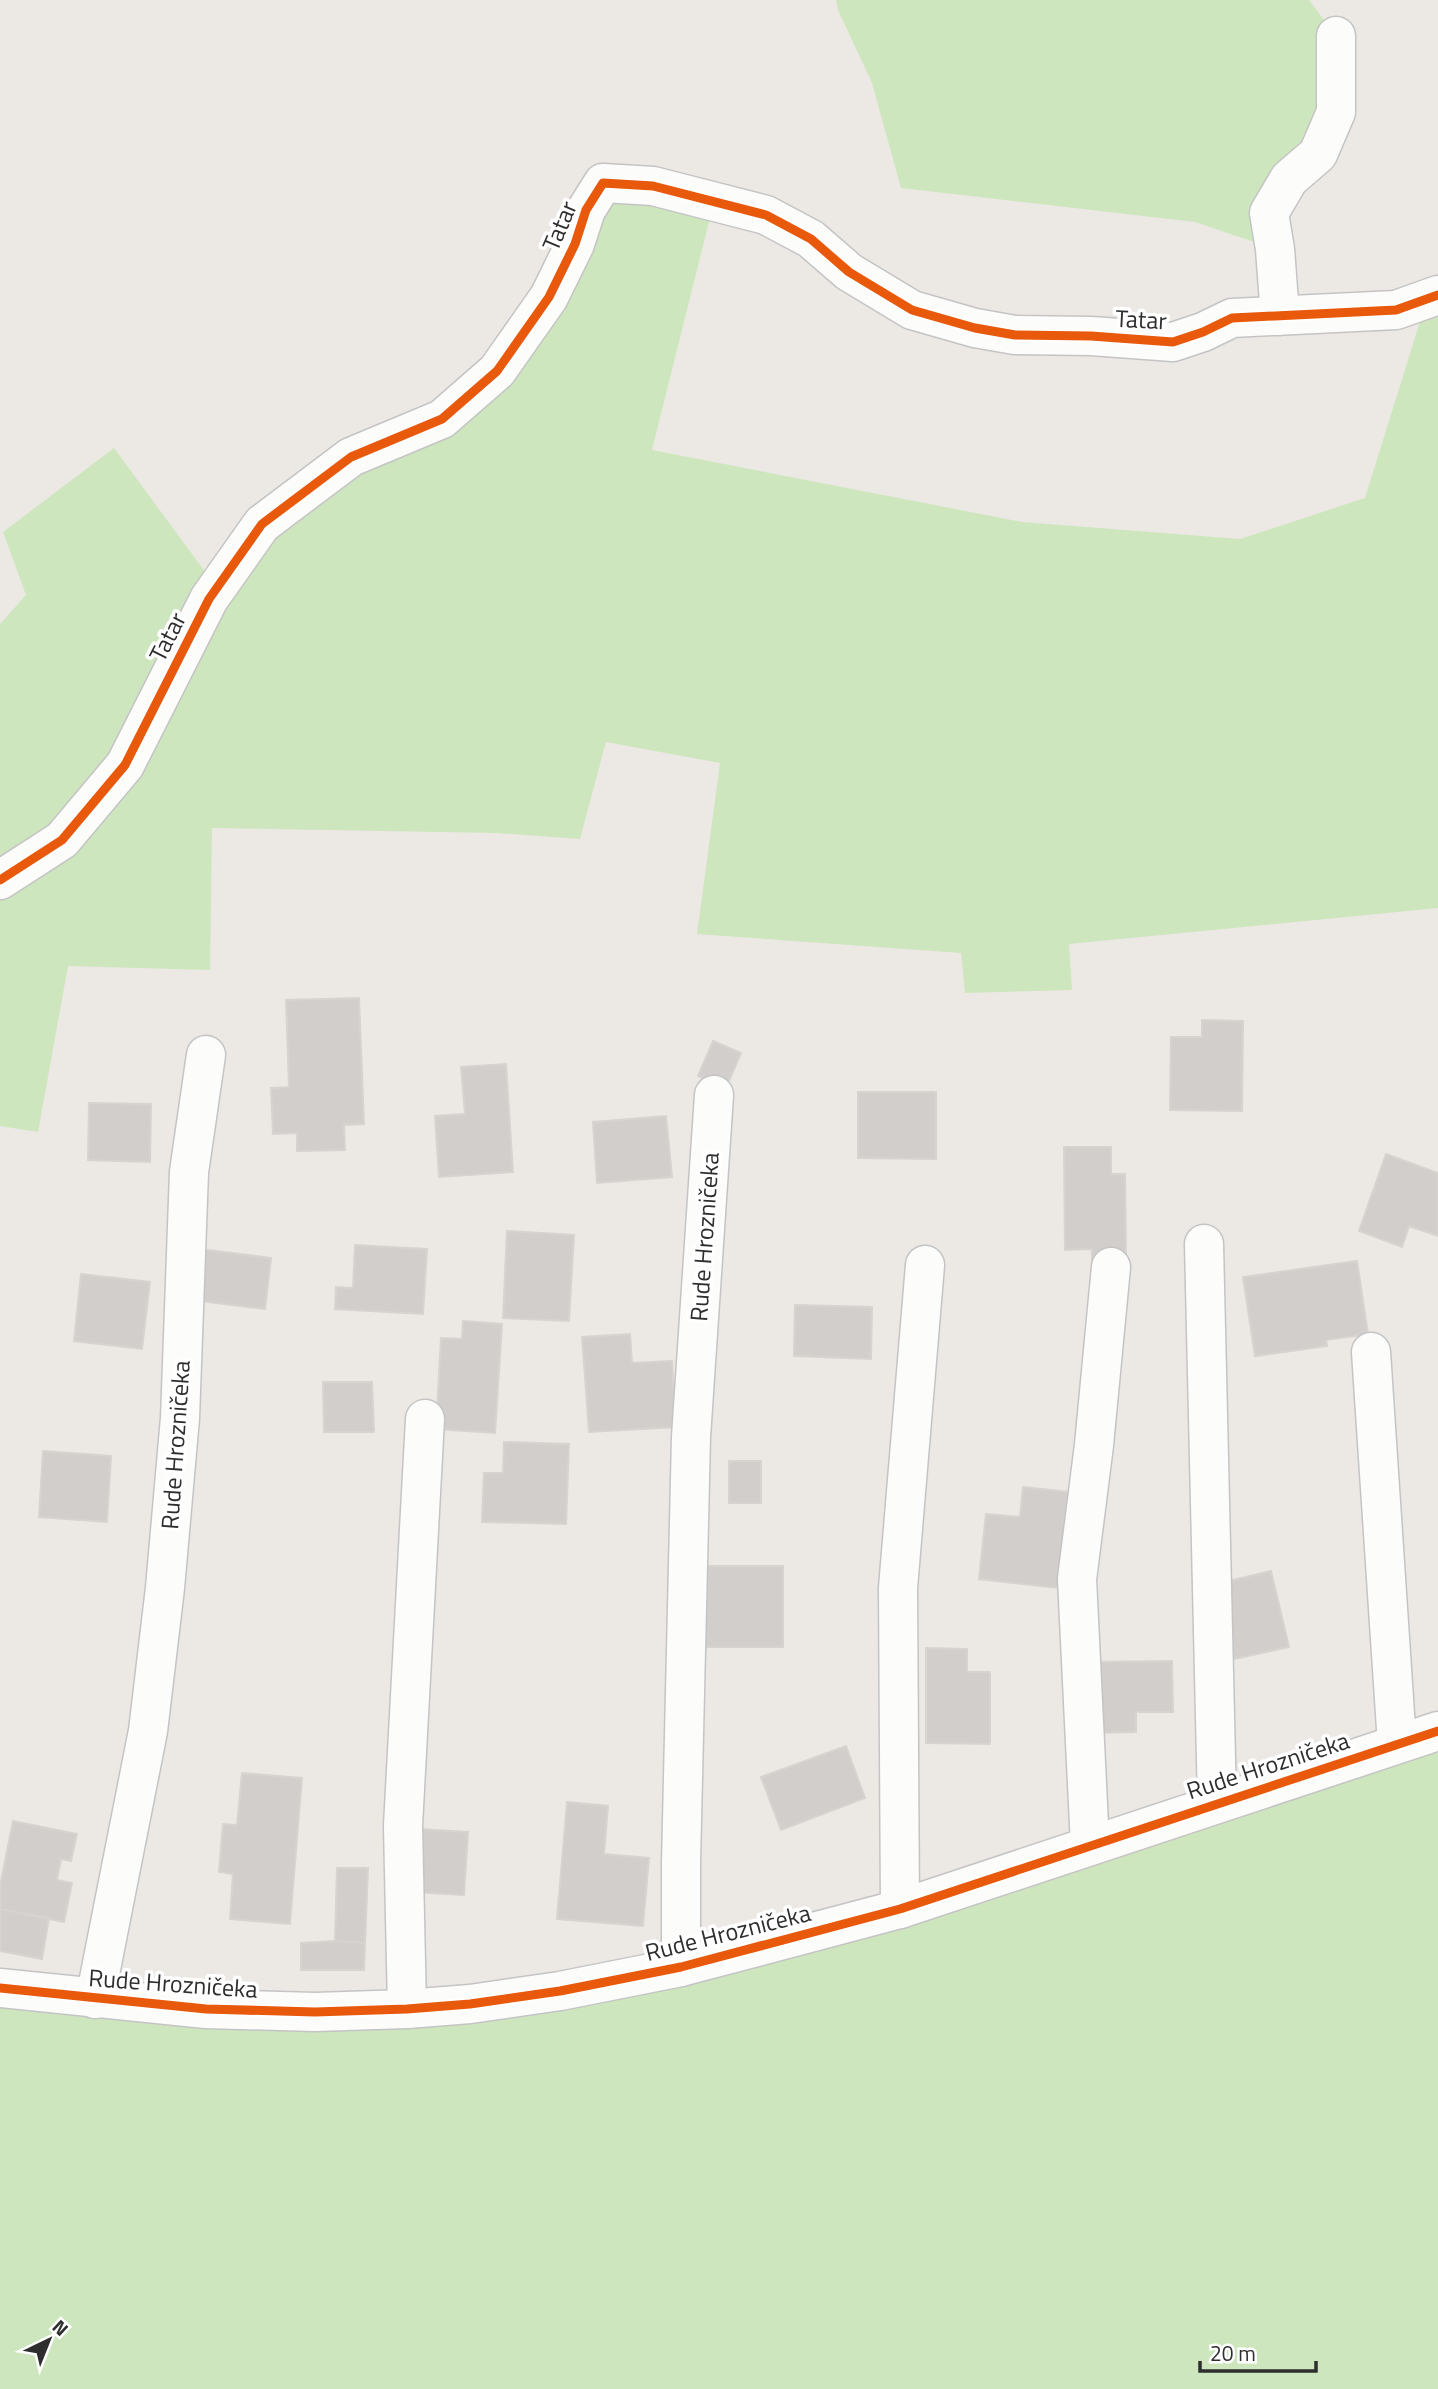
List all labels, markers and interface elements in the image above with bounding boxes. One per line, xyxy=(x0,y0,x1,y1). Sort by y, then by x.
street label: Tatar xyxy=(532,195,586,256)
street label: Tatar xyxy=(1115,300,1168,338)
street label: Tatar xyxy=(139,606,195,668)
street label: Rude Hrozničeka xyxy=(680,1151,728,1323)
street label: Rude Hrozničeka xyxy=(151,1359,199,1531)
street label: Rude Hrozničeka xyxy=(1182,1722,1354,1808)
street label: Rude Hrozničeka xyxy=(641,1894,814,1970)
street label: Rude Hrozničeka xyxy=(87,1959,259,2007)
north arrow xyxy=(14,2305,84,2375)
text: N xyxy=(46,2312,76,2342)
scale bar xyxy=(1200,2330,1316,2374)
text: 20 m xyxy=(1210,2337,1256,2369)

